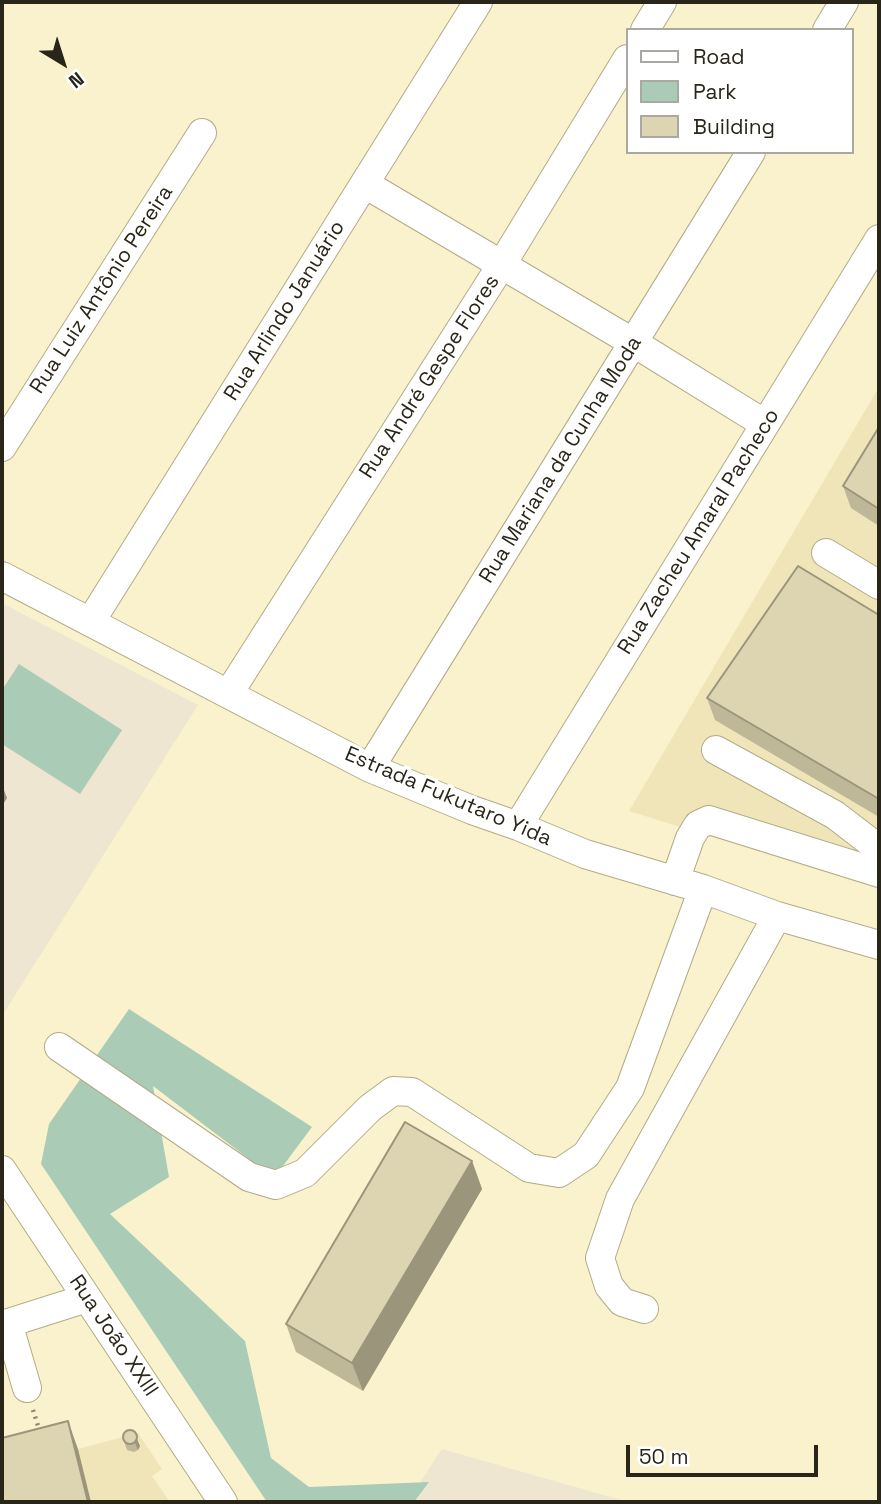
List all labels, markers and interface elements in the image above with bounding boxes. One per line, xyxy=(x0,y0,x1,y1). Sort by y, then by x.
north arrow xyxy=(28,28,98,98)
legend xyxy=(626,28,853,154)
text: Road xyxy=(693,43,745,70)
text: N xyxy=(64,66,89,94)
text: Park xyxy=(693,78,737,105)
text: Building xyxy=(693,113,775,140)
street label: Rua Luiz Antônio Pereira xyxy=(25,181,179,399)
street label: Rua Arlindo Januário xyxy=(219,216,351,406)
street label: Rua André Gespe Flores xyxy=(355,270,505,484)
street label: Rua Mariana da Cunha Moda xyxy=(474,332,648,588)
street label: Rua Zacheu Amaral Pacheco xyxy=(613,405,785,659)
street label: Estrada Fukutaro Yida xyxy=(341,742,555,852)
street label: Rua João XXIII xyxy=(63,1271,163,1401)
scale bar xyxy=(629,1430,822,1474)
text: 50 m xyxy=(639,1443,689,1470)

